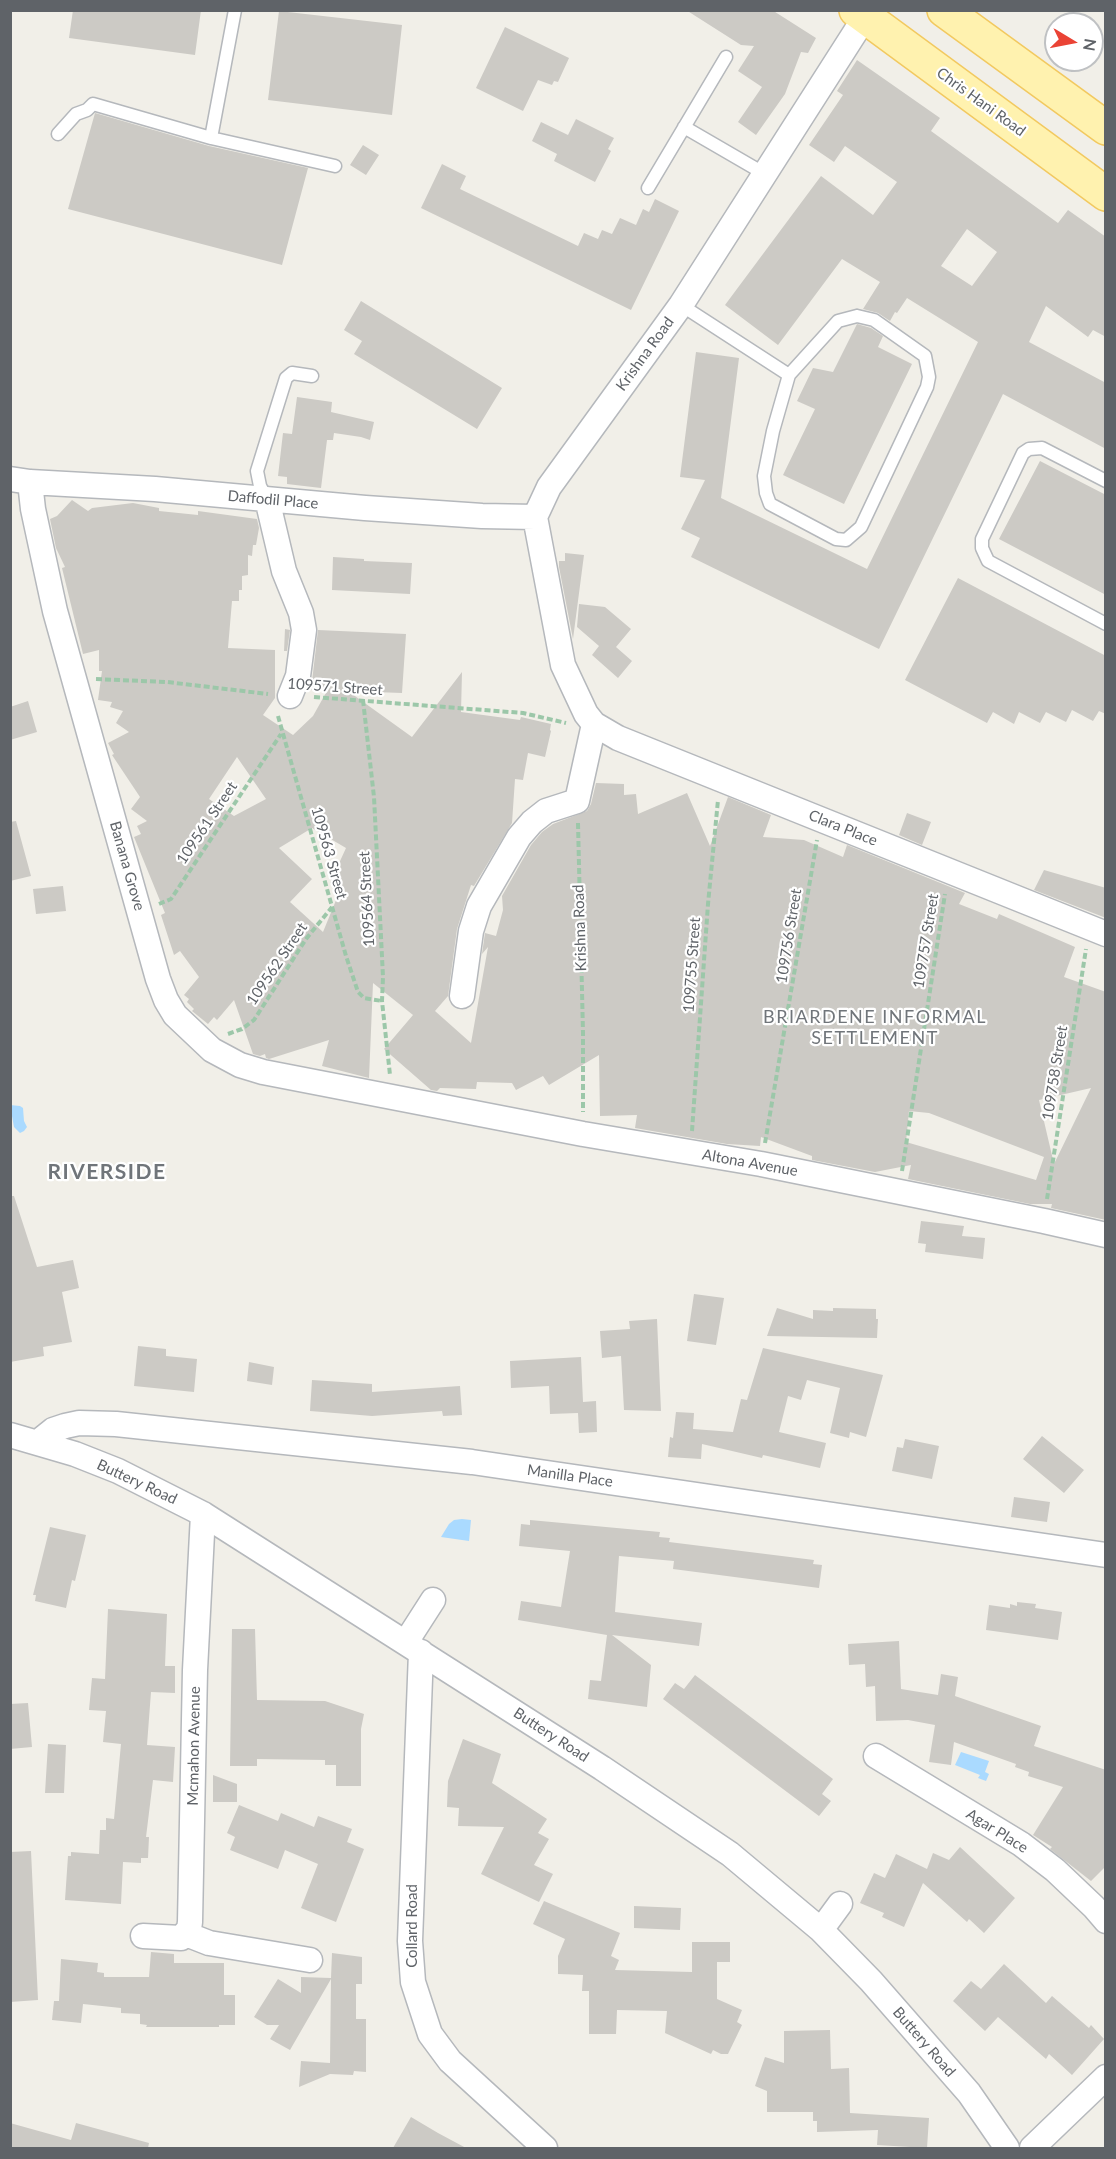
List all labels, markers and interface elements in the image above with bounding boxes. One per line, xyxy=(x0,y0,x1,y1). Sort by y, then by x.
north arrow xyxy=(1044,12,1104,72)
text: N xyxy=(1080,37,1101,53)
street label: Chris Hani Road xyxy=(933,64,1029,140)
street label: Krishna Road xyxy=(612,314,678,394)
street label: Daffodil Place xyxy=(227,487,319,513)
street label: 109571 Street xyxy=(287,675,383,699)
street label: 109561 Street xyxy=(173,778,241,868)
street label: 109563 Street xyxy=(307,805,351,901)
street label: Clara Place xyxy=(806,806,880,850)
street label: Banana Grove xyxy=(106,819,148,913)
street label: 109564 Street xyxy=(356,851,378,947)
street label: Krishna Road xyxy=(569,884,591,972)
street label: 109756 Street xyxy=(773,887,805,985)
street label: 109757 Street xyxy=(910,892,942,990)
street label: 109755 Street xyxy=(680,917,704,1013)
street label: 109562 Street xyxy=(243,919,311,1009)
district label: BRIARDENE INFORMAL SETTLEMENT xyxy=(763,1006,987,1048)
street label: 109758 Street xyxy=(1039,1024,1071,1122)
street label: Altona Avenue xyxy=(701,1146,799,1180)
district label: RIVERSIDE xyxy=(47,1159,167,1185)
street label: Buttery Road xyxy=(94,1456,180,1508)
street label: Manilla Place xyxy=(526,1461,614,1491)
street label: Mcmahon Avenue xyxy=(184,1686,204,1806)
street label: Buttery Road xyxy=(510,1704,592,1766)
street label: Agar Place xyxy=(963,1805,1031,1857)
street label: Collard Road xyxy=(403,1884,421,1968)
street label: Buttery Road xyxy=(889,2004,959,2080)

